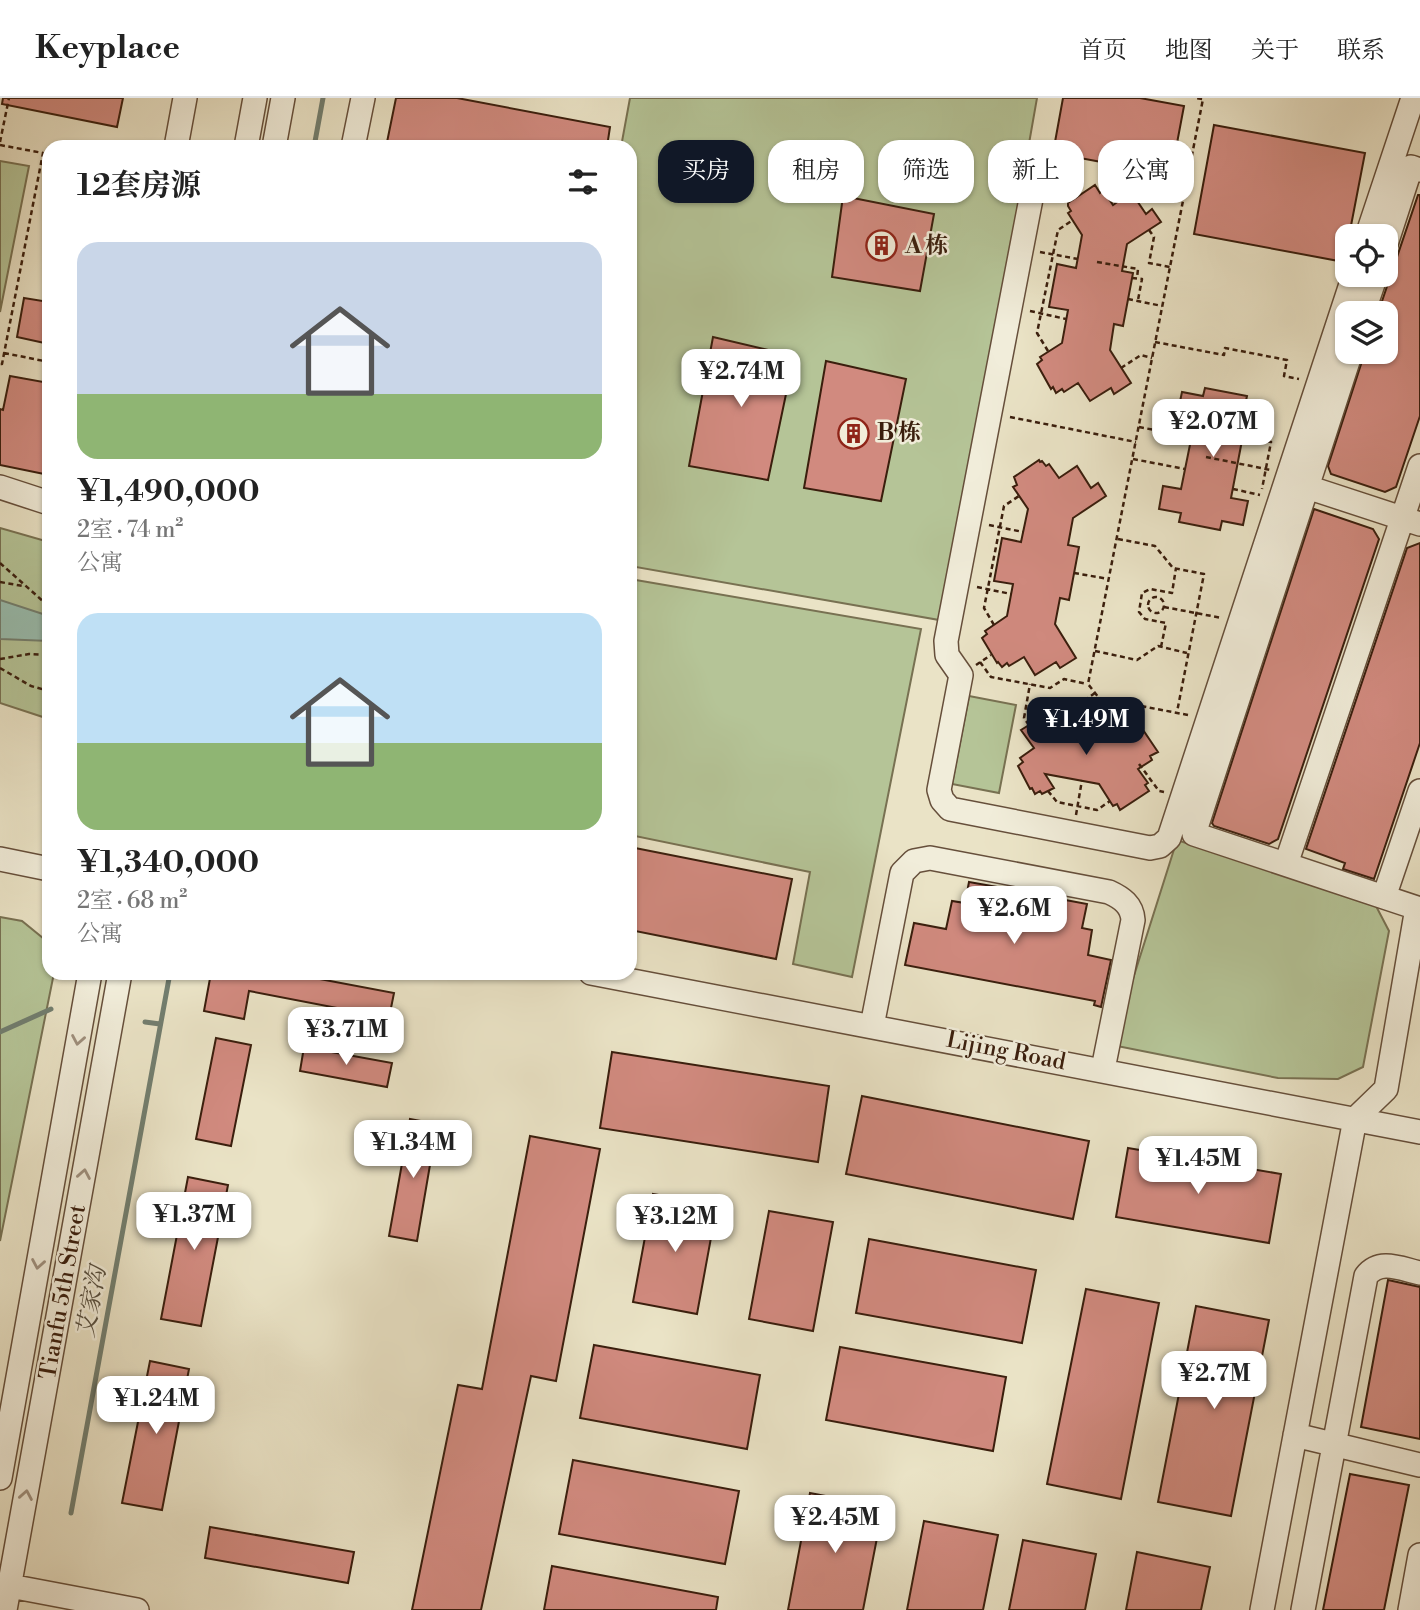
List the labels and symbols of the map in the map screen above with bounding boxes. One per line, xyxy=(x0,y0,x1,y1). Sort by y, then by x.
building icon: A 栋 xyxy=(865,229,899,263)
place label: A 栋 xyxy=(904,232,948,260)
pin: ¥2.74M xyxy=(684,350,798,409)
pin: ¥2.07M xyxy=(1156,400,1270,459)
building icon: B 栋 xyxy=(837,416,871,450)
place label: B 栋 xyxy=(877,419,921,447)
pin: ¥1.49M xyxy=(1029,698,1143,757)
pin: ¥2.6M xyxy=(965,886,1063,946)
pin: ¥3.71M xyxy=(289,1007,403,1067)
street label: Lijing Road xyxy=(944,1026,1068,1076)
one-way arrow xyxy=(72,1034,87,1046)
pin: ¥1.34M xyxy=(356,1121,470,1180)
pin: ¥1.45M xyxy=(1141,1136,1255,1196)
one-way arrow xyxy=(76,1168,91,1180)
pin: ¥1.37M xyxy=(137,1192,251,1252)
pin: ¥3.12M xyxy=(618,1194,732,1254)
street label: Tianfu 5th Street xyxy=(34,1202,92,1382)
one-way arrow xyxy=(31,1258,46,1270)
water label: 艾家沟 xyxy=(71,1260,114,1340)
pin: ¥2.7M xyxy=(1165,1352,1263,1411)
pin: ¥1.24M xyxy=(99,1376,213,1436)
one-way arrow xyxy=(18,1489,33,1501)
pin: ¥2.45M xyxy=(778,1496,892,1555)

